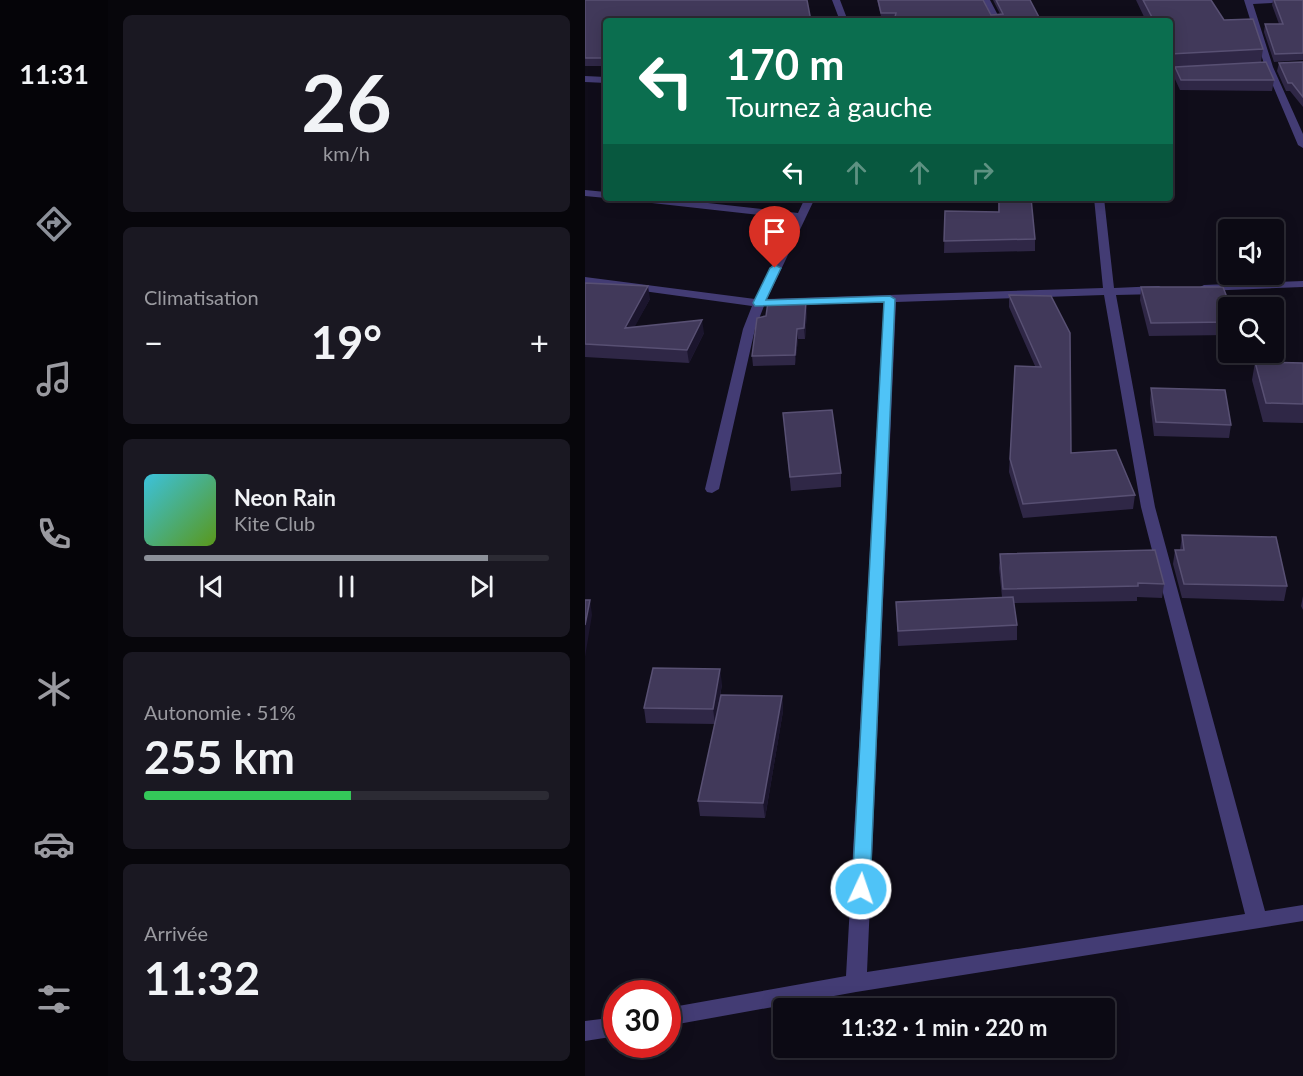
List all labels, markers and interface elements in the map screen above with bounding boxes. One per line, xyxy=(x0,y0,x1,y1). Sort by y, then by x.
text: 170 m xyxy=(726,39,844,89)
icon: left xyxy=(627,42,705,120)
text: 26 xyxy=(301,55,392,149)
text: 11:31 xyxy=(19,57,89,90)
text: Tournez à gauche xyxy=(726,90,932,123)
text: km/h xyxy=(323,141,370,165)
icon: left xyxy=(777,156,810,189)
icon: ahead xyxy=(840,156,873,189)
icon: ahead xyxy=(903,156,936,189)
icon: right xyxy=(966,156,999,189)
icon: directions xyxy=(33,203,75,245)
pin xyxy=(749,206,800,268)
icon: arrive xyxy=(758,215,791,248)
map controls xyxy=(1218,219,1284,363)
button: sound xyxy=(1218,219,1284,285)
text: Climatisation xyxy=(144,285,259,309)
button: search xyxy=(1218,297,1284,363)
text: 19° xyxy=(311,315,382,369)
text: − xyxy=(144,322,163,362)
text: + xyxy=(530,322,549,362)
icon: music xyxy=(33,358,75,400)
text: Neon Rain xyxy=(234,484,336,511)
text: Kite Club xyxy=(234,511,315,535)
icon: phone xyxy=(33,513,75,555)
icon: previous xyxy=(195,570,228,603)
icon: pause xyxy=(330,570,363,603)
icon: next xyxy=(465,570,498,603)
icon: climate xyxy=(33,668,75,710)
text: Autonomie · 51% xyxy=(144,700,296,724)
text: 255 km xyxy=(144,730,295,784)
icon: car xyxy=(33,823,75,865)
position arrow xyxy=(829,857,893,921)
text: Arrivée xyxy=(144,921,208,945)
text: 11:32 xyxy=(144,951,260,1005)
icon: filters xyxy=(33,978,75,1020)
speed limit sign: 30 xyxy=(603,980,681,1058)
text: 11:32 · 1 min · 220 m xyxy=(841,1014,1047,1041)

